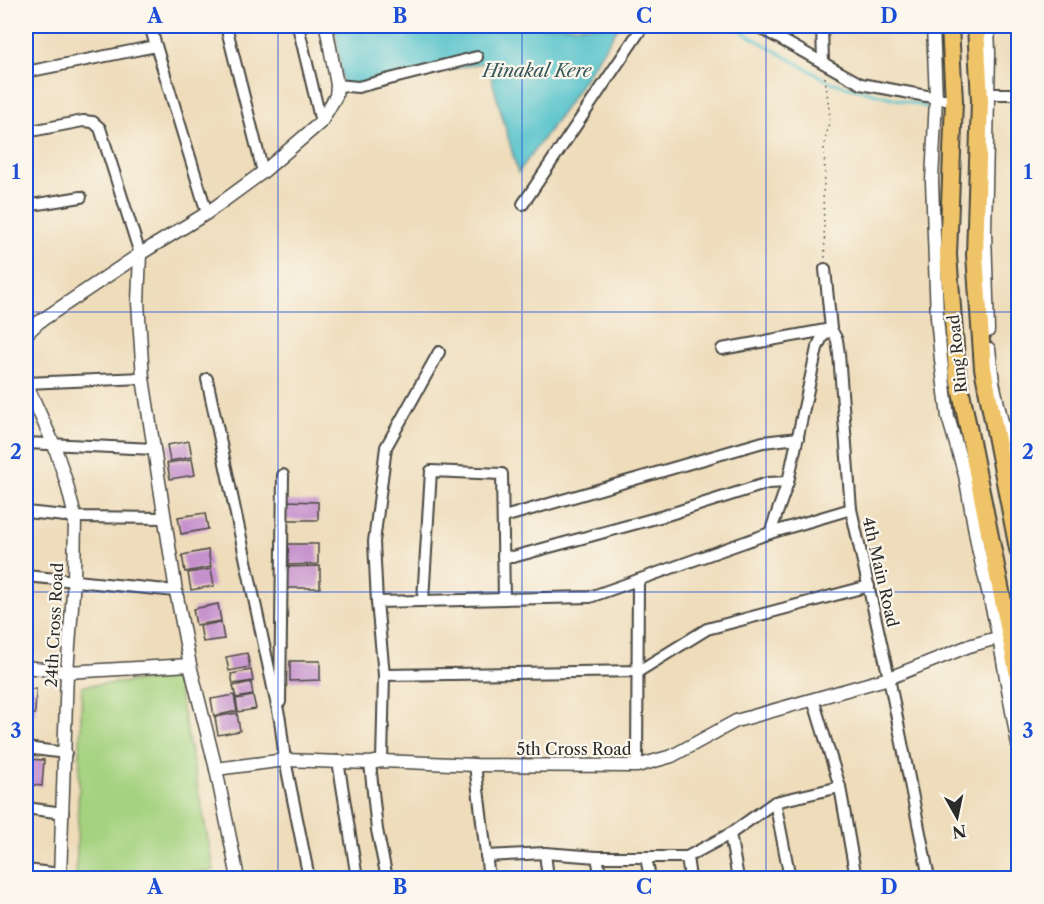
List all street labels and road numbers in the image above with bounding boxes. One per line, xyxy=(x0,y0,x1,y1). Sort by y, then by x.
street label: Ring Road xyxy=(943,313,971,394)
street label: 4th Main Road xyxy=(859,515,903,629)
street label: 24th Cross Road xyxy=(41,562,67,688)
street label: 5th Cross Road xyxy=(516,739,632,759)

